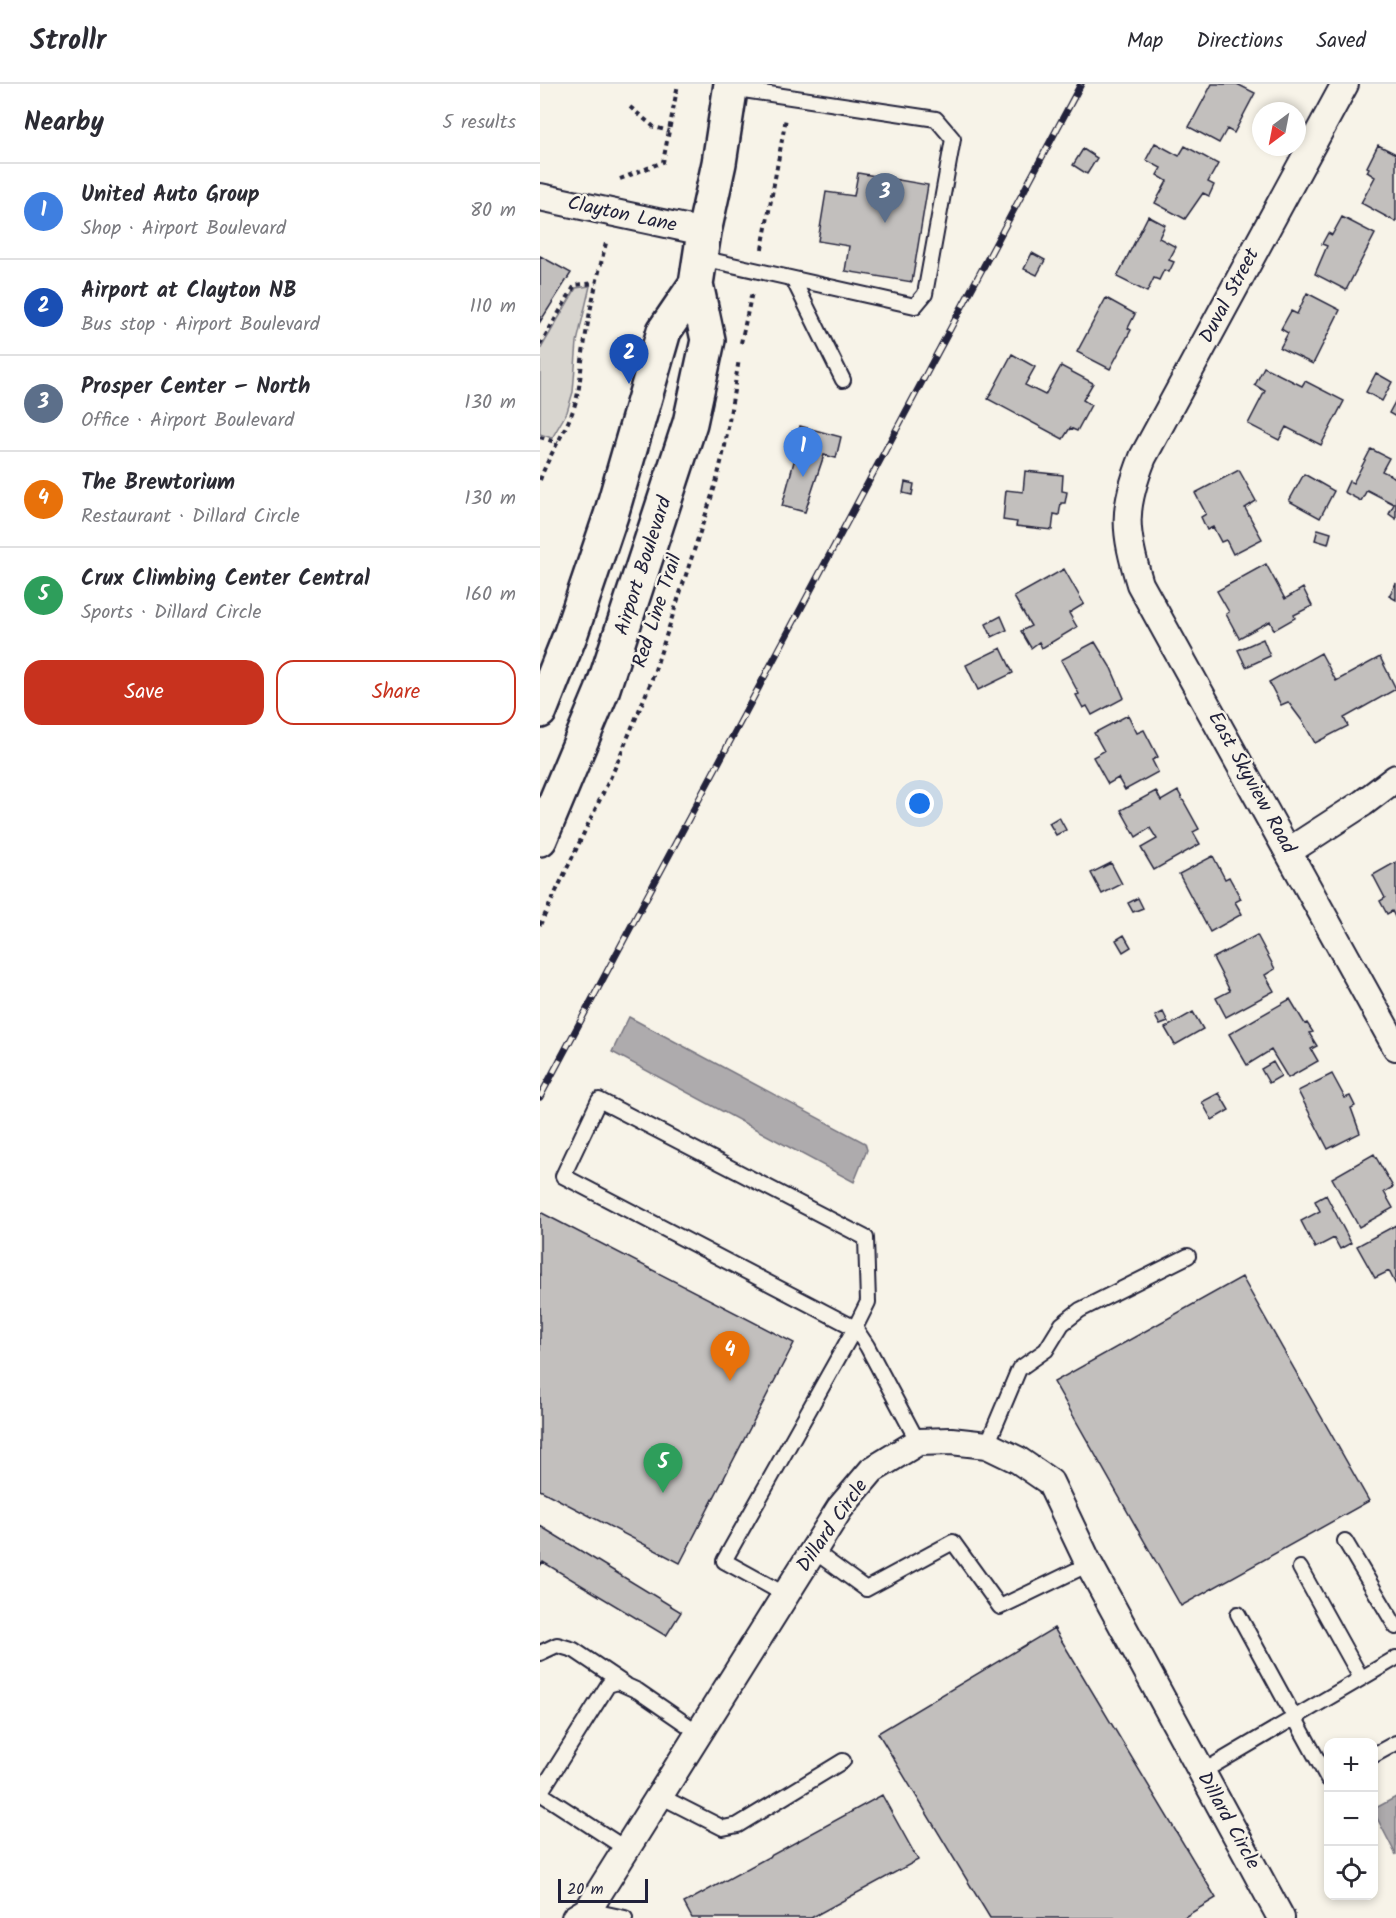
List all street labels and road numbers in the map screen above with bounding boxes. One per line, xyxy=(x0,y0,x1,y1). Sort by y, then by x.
street label: Clayton Lane xyxy=(564,188,680,242)
street label: Duval Street xyxy=(1191,242,1269,349)
street label: Airport Boulevard xyxy=(606,491,682,640)
street label: Red Line Trail xyxy=(624,550,692,672)
street label: East Skyview Road xyxy=(1199,706,1304,861)
street label: Dillard Circle xyxy=(789,1473,877,1579)
street label: Dillard Circle xyxy=(1188,1766,1268,1876)

